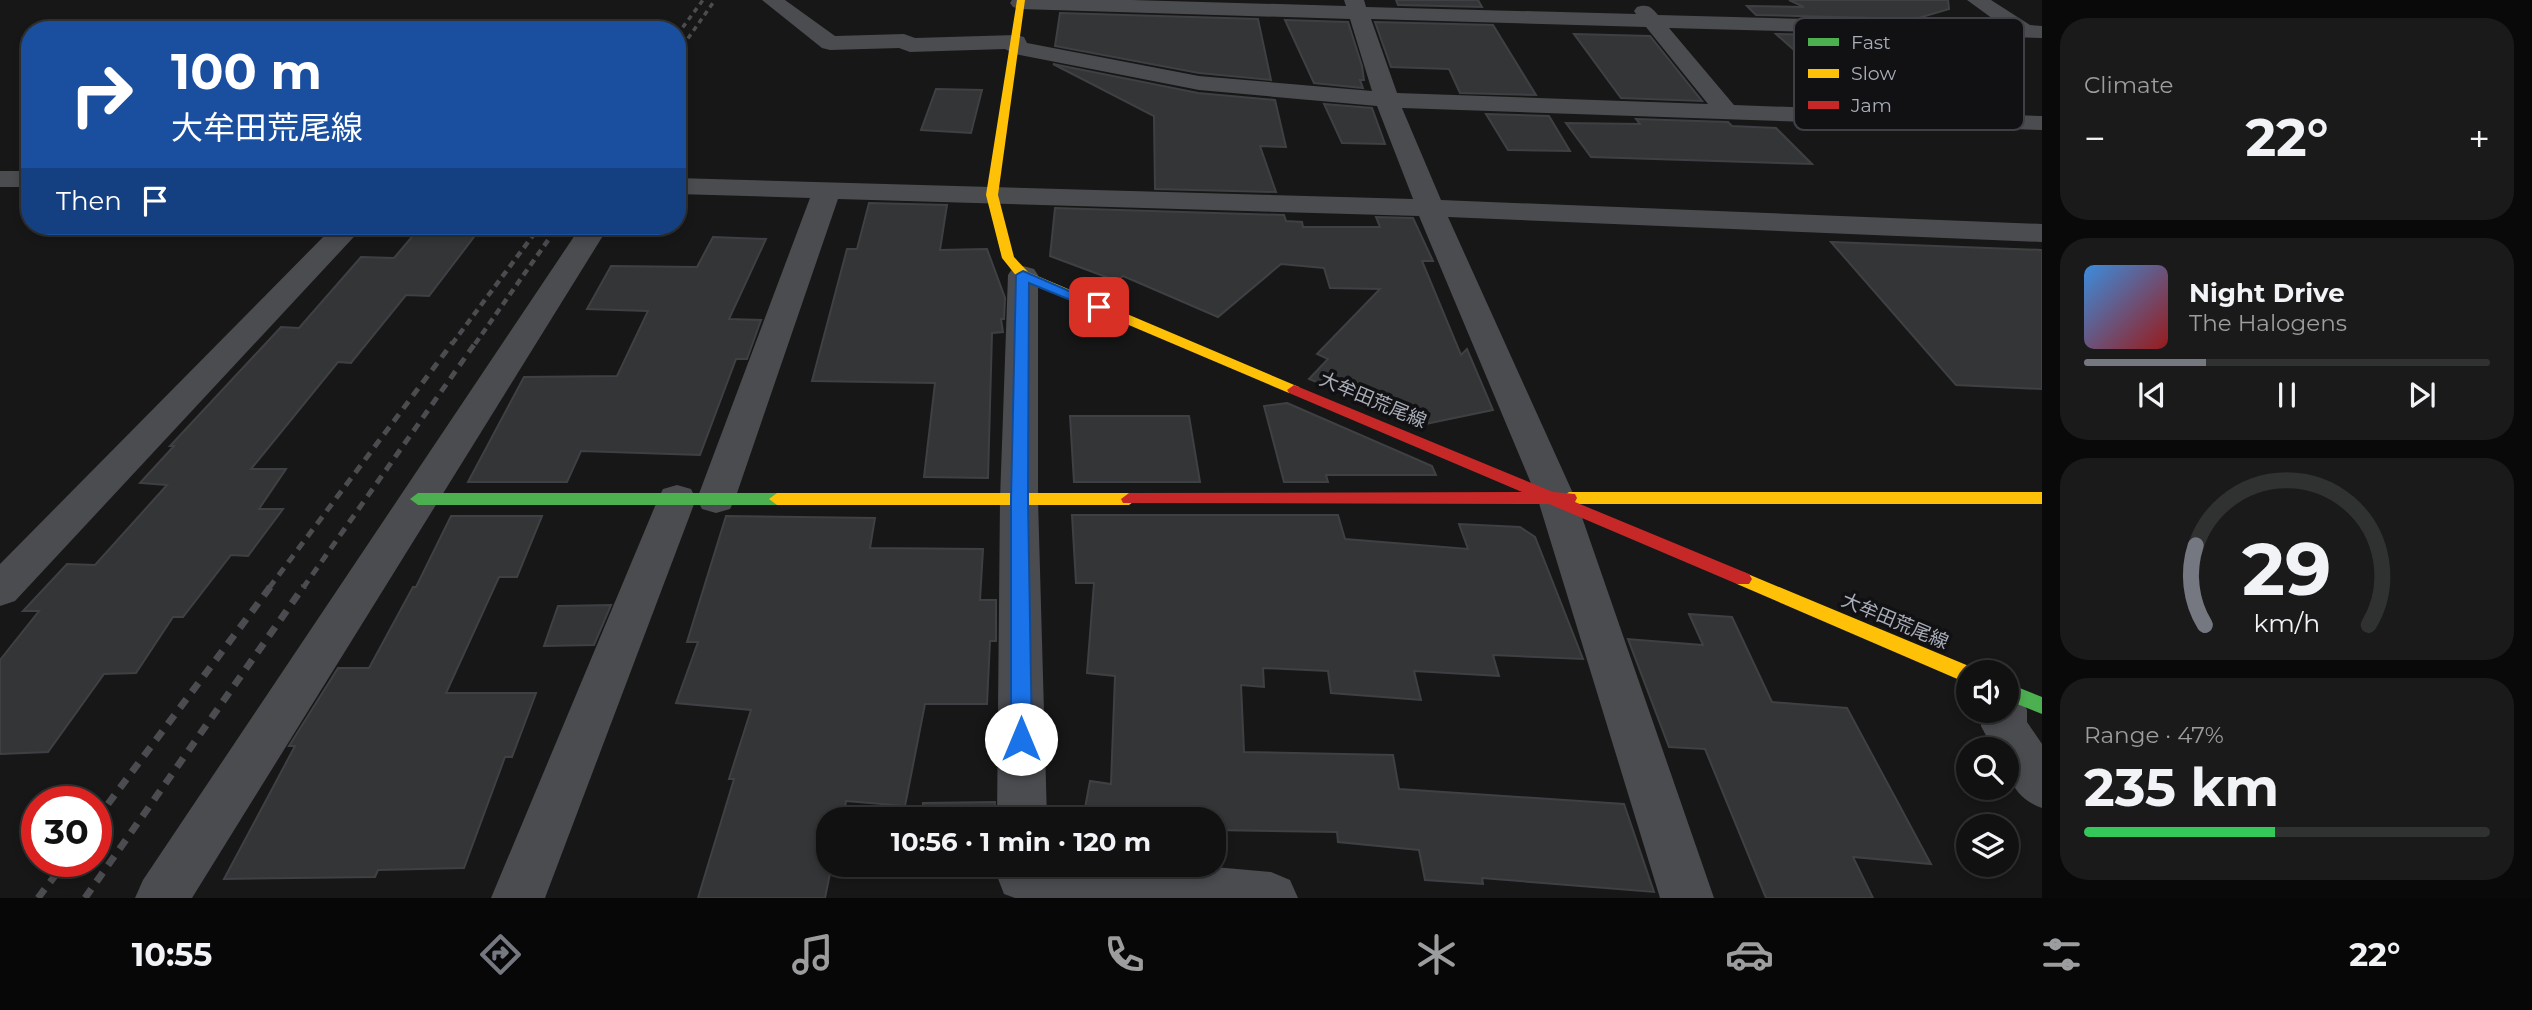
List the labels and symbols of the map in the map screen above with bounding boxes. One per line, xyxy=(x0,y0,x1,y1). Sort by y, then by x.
legend xyxy=(1794,18,2024,130)
text: Fast xyxy=(1851,31,1891,54)
text: Slow xyxy=(1851,62,1896,85)
text: Jam xyxy=(1850,94,1892,117)
pin xyxy=(1069,277,1129,337)
street label: 大牟田荒尾線 xyxy=(1316,367,1430,433)
street label: 大牟田荒尾線 xyxy=(1838,588,1952,654)
position arrow xyxy=(984,702,1058,776)
speed limit sign: 30 xyxy=(21,786,112,877)

